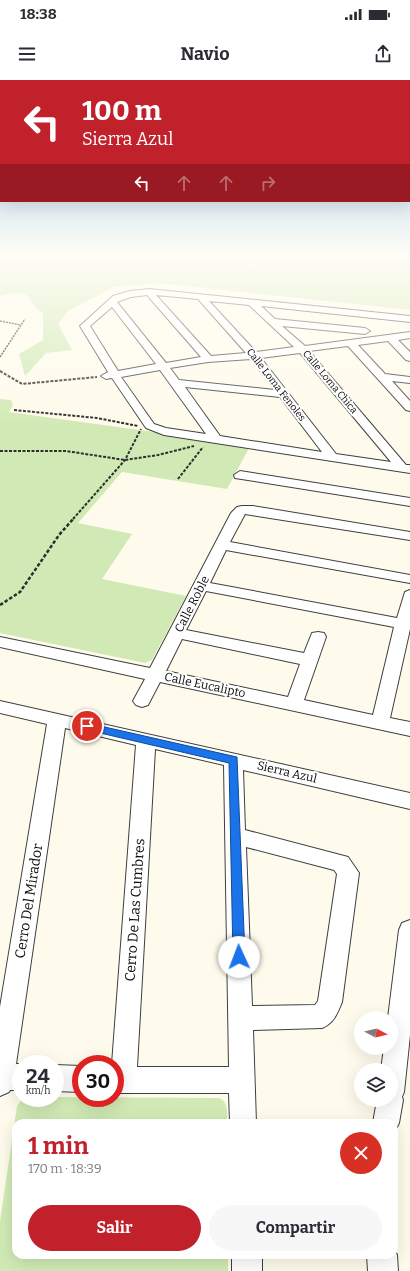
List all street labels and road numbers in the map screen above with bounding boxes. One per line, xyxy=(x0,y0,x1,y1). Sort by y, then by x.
street label: Calle Loma Fenoles xyxy=(244,346,308,424)
street label: Calle Loma Chica xyxy=(300,348,360,416)
street label: Calle Roble xyxy=(172,573,212,635)
street label: Calle Eucalipto xyxy=(163,670,247,700)
street label: Sierra Azul xyxy=(256,758,319,786)
street label: Cerro De Las Cumbres xyxy=(122,838,148,982)
street label: Cerro Del Mirador xyxy=(12,842,46,960)

